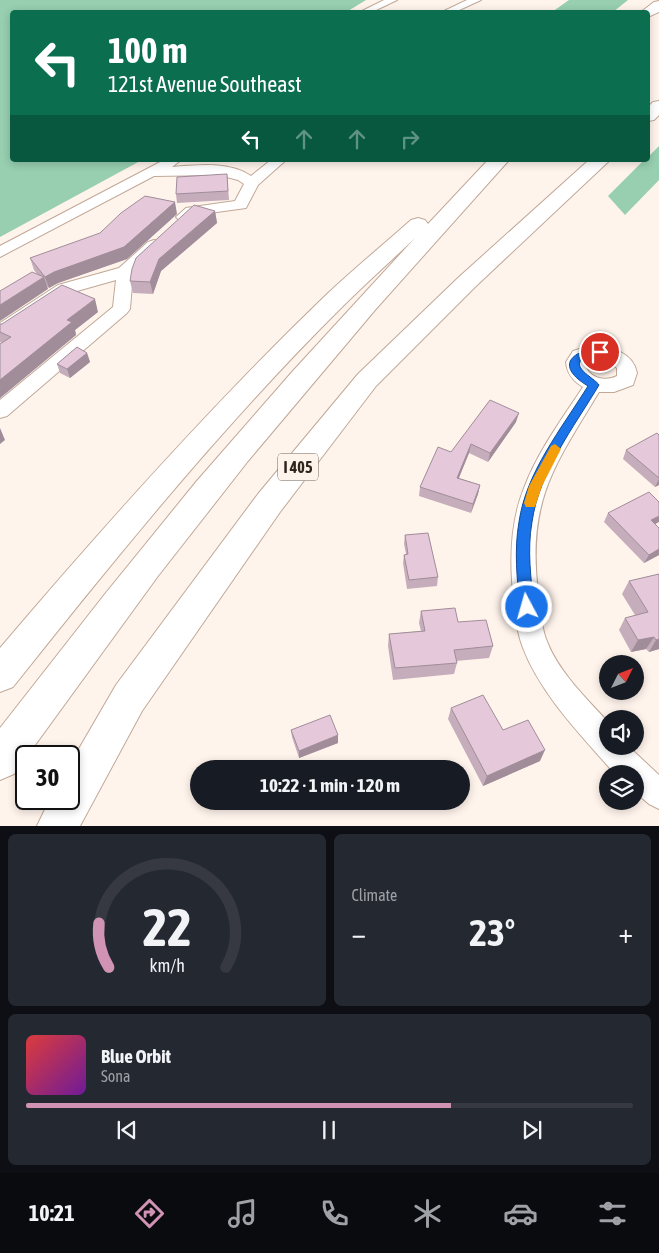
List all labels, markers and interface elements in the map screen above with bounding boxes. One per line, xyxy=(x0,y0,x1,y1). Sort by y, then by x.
icon: left xyxy=(25,30,90,95)
text: 100 m xyxy=(108,30,187,70)
text: 121st Avenue Southeast xyxy=(108,71,302,97)
icon: left xyxy=(237,125,265,153)
icon: ahead xyxy=(290,125,318,153)
icon: ahead xyxy=(343,125,371,153)
icon: right xyxy=(396,125,424,153)
pin xyxy=(579,331,621,373)
icon: arrive xyxy=(586,338,614,366)
road number: I 405 xyxy=(278,454,318,481)
position arrow xyxy=(500,580,552,632)
north arrow xyxy=(599,655,644,700)
map controls xyxy=(599,655,644,810)
button: sound xyxy=(599,710,644,755)
speed limit sign: 30 xyxy=(15,745,80,810)
button: layers xyxy=(599,765,644,810)
text: 10:22 · 1 min · 120 m xyxy=(260,774,400,796)
text: Climate xyxy=(352,886,397,904)
text: 22 xyxy=(142,897,191,957)
text: 23° xyxy=(469,911,515,954)
text: − xyxy=(352,917,366,949)
text: + xyxy=(618,917,633,949)
text: km/h xyxy=(149,955,184,976)
text: Blue Orbit xyxy=(101,1045,171,1067)
text: Sona xyxy=(101,1067,130,1085)
icon: previous xyxy=(113,1116,141,1144)
icon: pause xyxy=(315,1116,343,1144)
icon: next xyxy=(518,1116,546,1144)
icon: directions xyxy=(132,1196,167,1231)
icon: music xyxy=(225,1196,260,1231)
icon: phone xyxy=(317,1196,352,1231)
icon: climate xyxy=(410,1196,445,1231)
icon: car xyxy=(503,1196,538,1231)
icon: filters xyxy=(595,1196,630,1231)
text: 10:21 xyxy=(29,1200,75,1226)

